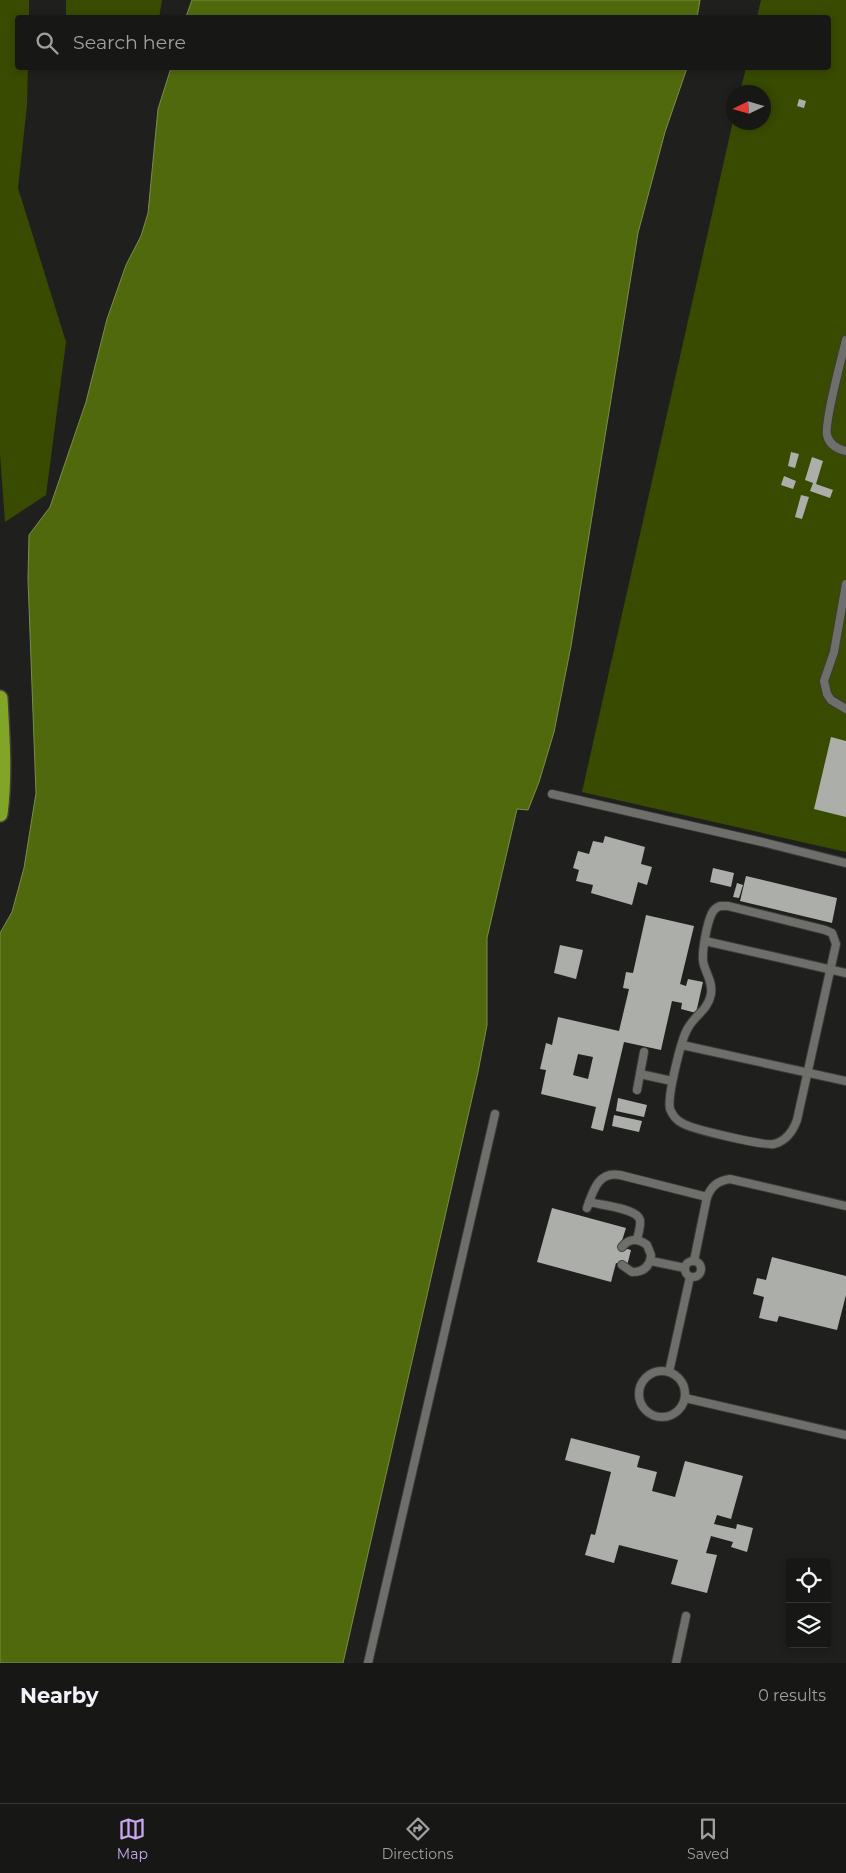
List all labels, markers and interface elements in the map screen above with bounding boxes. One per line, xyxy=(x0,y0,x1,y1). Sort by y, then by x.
search box xyxy=(15,15,831,70)
icon: search xyxy=(33,29,61,57)
text: Search here xyxy=(73,31,186,54)
north arrow xyxy=(726,85,771,130)
map controls xyxy=(786,1558,831,1648)
button: locate xyxy=(786,1558,831,1603)
button: layers xyxy=(786,1603,831,1648)
text: Nearby xyxy=(20,1683,99,1708)
text: 0 results xyxy=(758,1686,826,1705)
tab: Map xyxy=(117,1815,148,1863)
tab: Directions xyxy=(382,1815,453,1863)
tab: Saved xyxy=(687,1815,729,1863)

